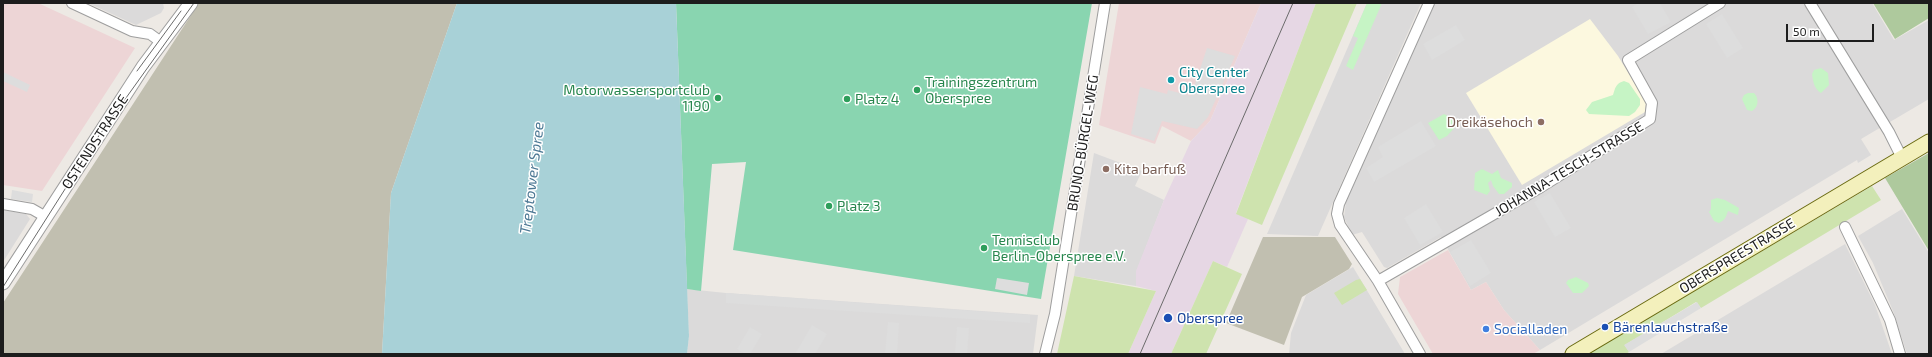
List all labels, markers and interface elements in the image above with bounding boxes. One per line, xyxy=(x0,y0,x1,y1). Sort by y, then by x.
scale bar xyxy=(1788,16,1876,42)
text: 50 m xyxy=(1793,24,1820,38)
place label: City Center Oberspree xyxy=(1179,64,1248,96)
place label: Trainingszentrum Oberspree xyxy=(925,74,1037,106)
street label: BRUNO-BÜRGEL-WEG xyxy=(1064,74,1102,212)
marker: City Center Oberspree xyxy=(1166,75,1176,85)
place label: Motorwassersportclub 1190 xyxy=(563,82,710,114)
marker: Trainingszentrum Oberspree xyxy=(912,85,922,95)
place label: Platz 4 xyxy=(855,91,899,107)
street label: OSTENDSTRASSE xyxy=(58,92,132,192)
marker: Motorwassersportclub 1190 xyxy=(713,93,723,103)
marker: Platz 4 xyxy=(842,94,852,104)
place label: Dreikäsehoch xyxy=(1447,114,1533,130)
marker: Dreikäsehoch xyxy=(1536,117,1546,127)
street label: JOHANNA-TESCH-STRASSE xyxy=(1492,118,1646,220)
water label: Treptower Spree xyxy=(516,121,548,235)
place label: Kita barfuß xyxy=(1114,161,1186,177)
marker: Kita barfuß xyxy=(1101,164,1111,174)
place label: Platz 3 xyxy=(837,198,880,214)
marker: Platz 3 xyxy=(824,201,834,211)
street label: OBERSPREESTRASSE xyxy=(1676,215,1798,297)
place label: Tennisclub Berlin-Oberspree e.V. xyxy=(992,232,1126,264)
marker: Tennisclub Berlin-Oberspree e.V. xyxy=(979,243,989,253)
place label: Oberspree xyxy=(1177,310,1243,326)
marker: Oberspree xyxy=(1162,312,1174,324)
place label: Bärenlauchstraße xyxy=(1613,319,1728,335)
place label: Socialladen xyxy=(1494,321,1567,337)
marker: Bärenlauchstraße xyxy=(1600,322,1610,332)
marker: Socialladen xyxy=(1481,324,1491,334)

